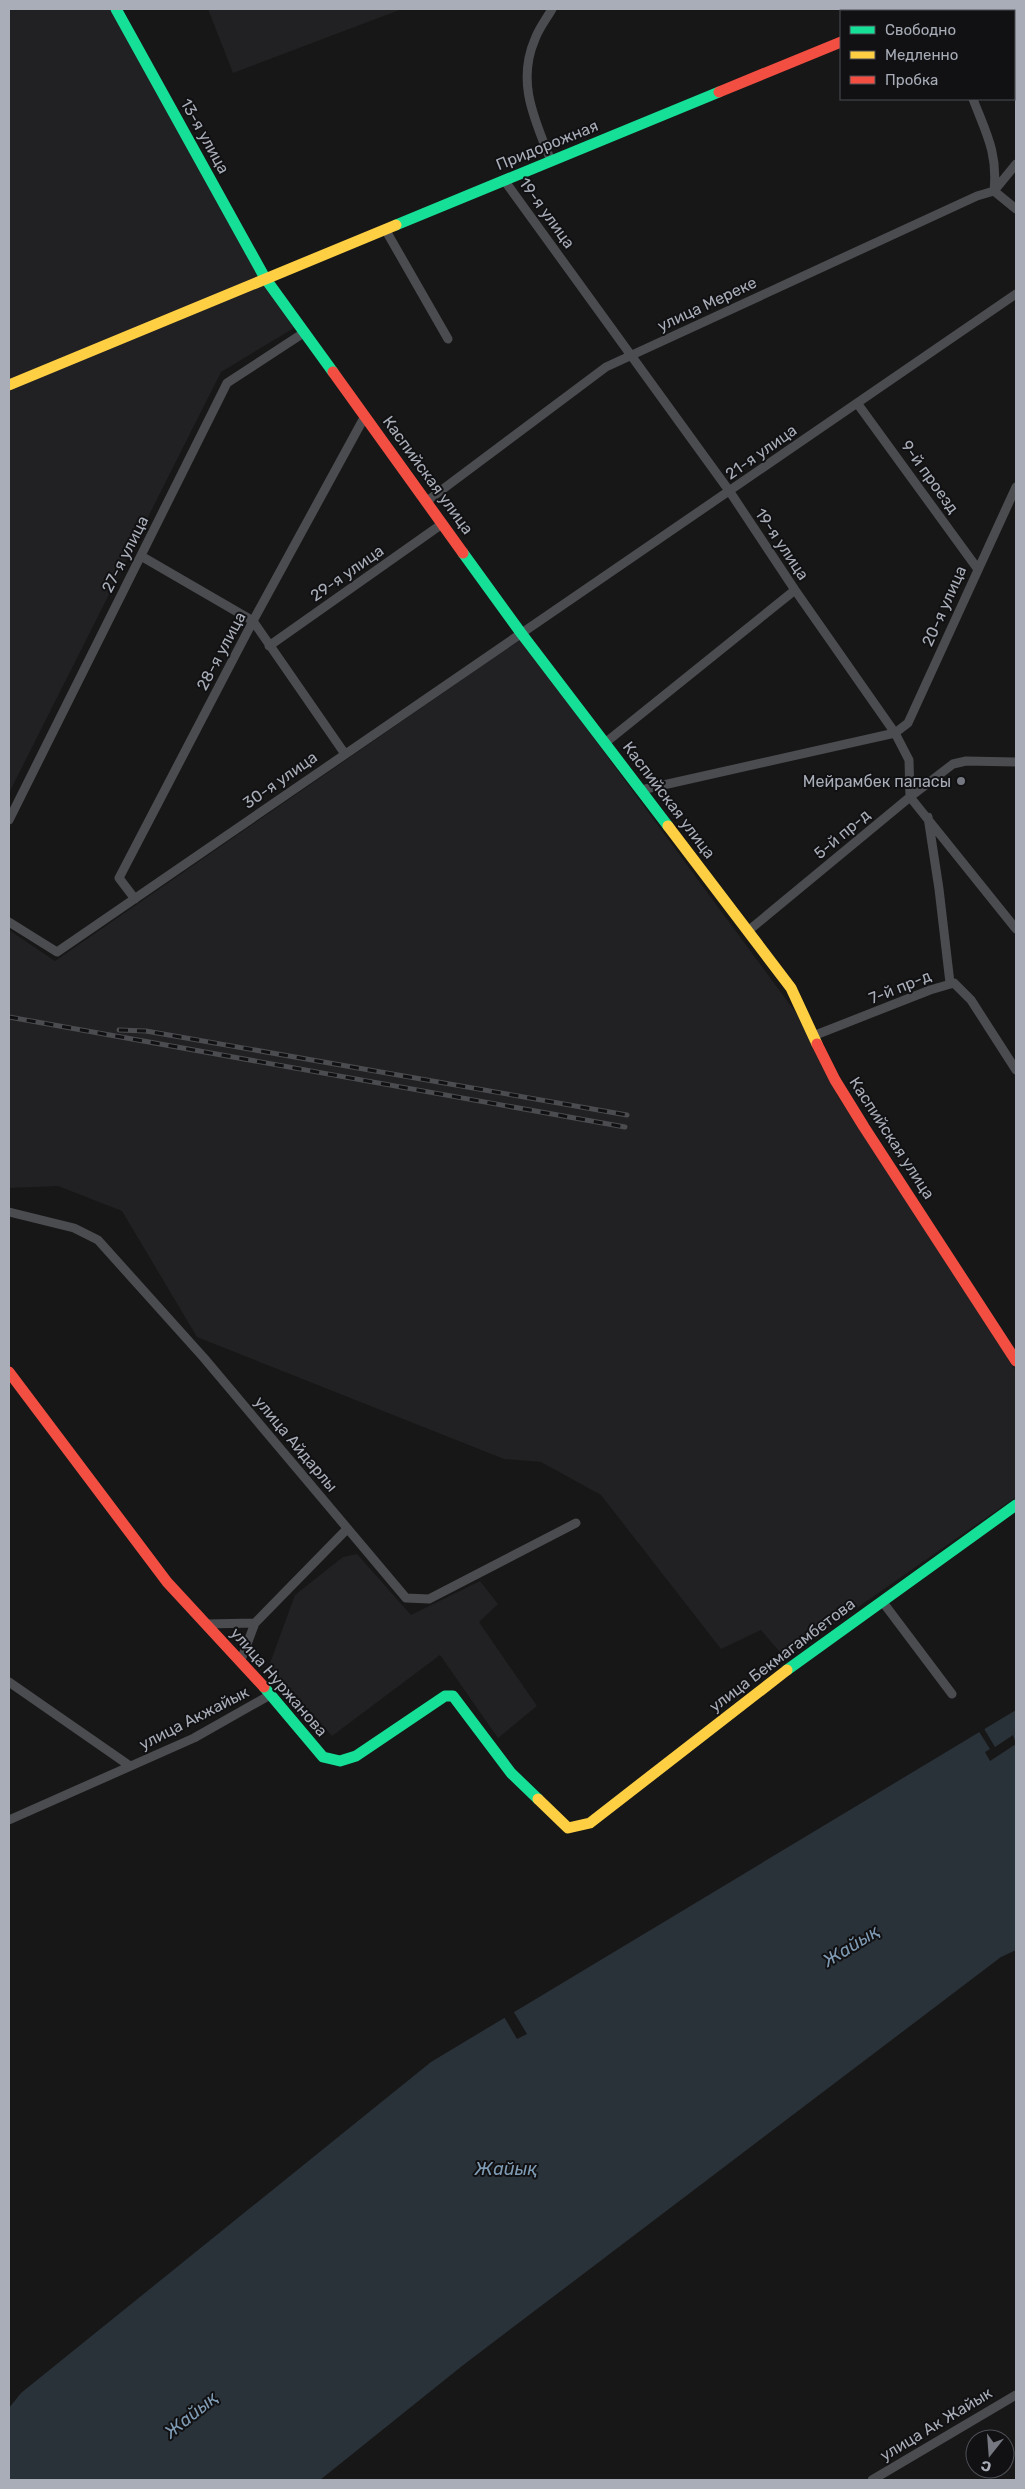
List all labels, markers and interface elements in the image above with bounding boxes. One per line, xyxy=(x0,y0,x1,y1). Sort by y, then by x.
legend xyxy=(840,10,1015,100)
text: Свободно xyxy=(885,21,956,39)
text: Медленно xyxy=(885,46,958,64)
text: Пробка xyxy=(885,71,938,89)
street label: 13-я улица xyxy=(177,95,233,177)
street label: Придорожная xyxy=(493,116,601,174)
street label: 19-я улица xyxy=(515,174,579,252)
street label: улица Мереке xyxy=(654,273,760,335)
street label: Каспийская улица xyxy=(379,412,477,538)
street label: 21-я улица xyxy=(722,421,800,483)
street label: 9-й проезд xyxy=(897,437,963,518)
street label: 19-я улица xyxy=(751,504,813,584)
street label: 27-я улица xyxy=(98,513,152,595)
street label: 29-я улица xyxy=(307,541,387,605)
street label: 20-я улица xyxy=(918,563,970,649)
street label: 28-я улица xyxy=(192,609,250,693)
street label: Каспийская улица xyxy=(619,738,719,862)
street label: 30-я улица xyxy=(239,748,321,812)
place label: Мейрамбек папасы xyxy=(803,772,951,791)
marker: Мейрамбек папасы xyxy=(955,775,967,787)
street label: 5-й пр-д xyxy=(810,805,874,863)
street label: 7-й пр-д xyxy=(866,966,934,1008)
street label: Каспийская улица xyxy=(845,1073,939,1203)
street label: улица Айдарлы xyxy=(251,1392,341,1496)
street label: улица Бекмагамбетова xyxy=(705,1594,859,1716)
street label: улица Нуржанова xyxy=(227,1624,331,1740)
street label: улица Акжайык xyxy=(136,1682,252,1754)
water label: Жайық xyxy=(818,1920,884,1972)
water label: Жайық xyxy=(474,2158,538,2180)
street label: улица Ак Жайык xyxy=(876,2383,996,2465)
water label: Жайық xyxy=(159,2387,223,2443)
north arrow xyxy=(965,2429,1015,2479)
text: С xyxy=(979,2456,994,2476)

